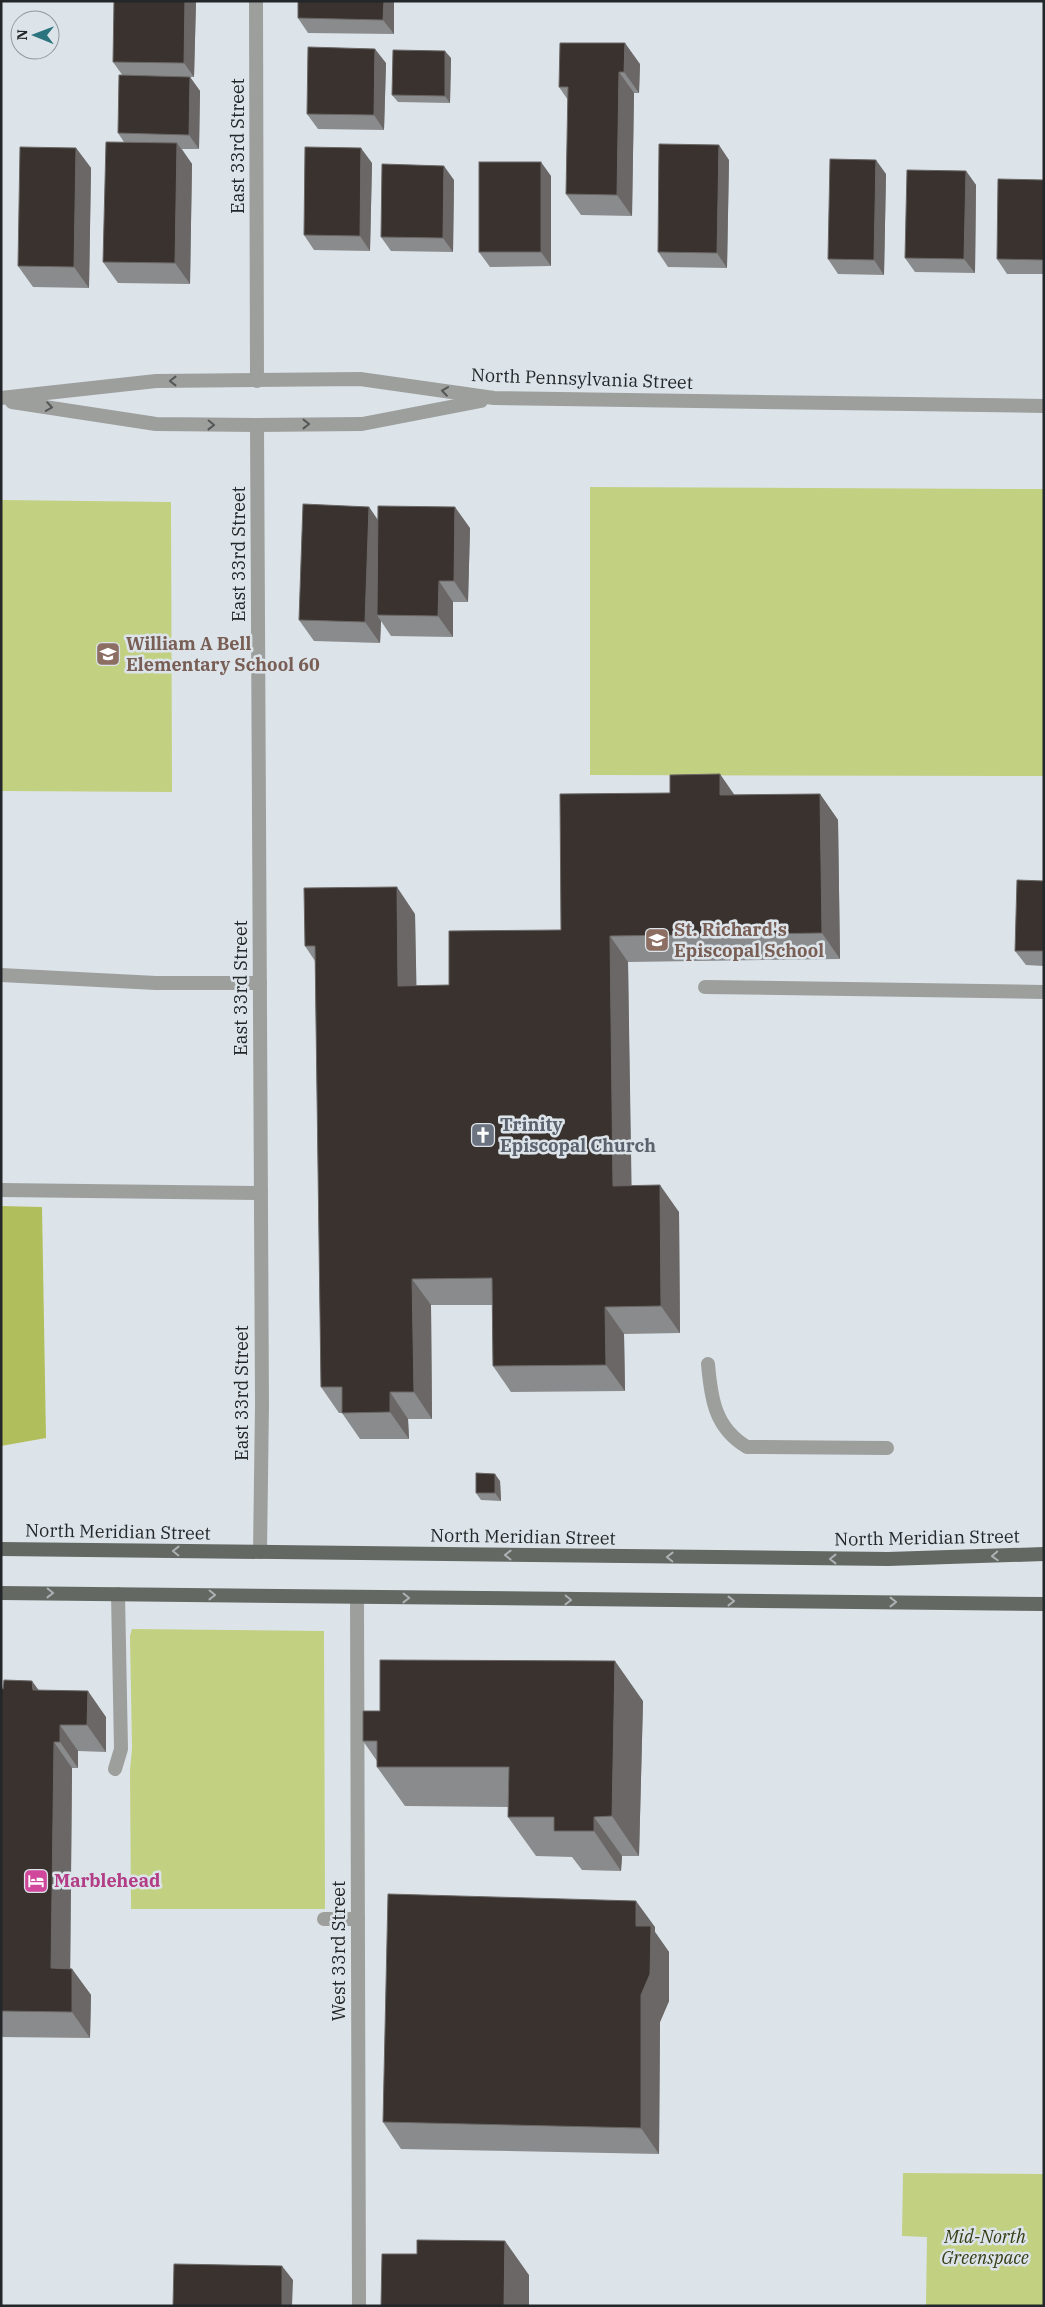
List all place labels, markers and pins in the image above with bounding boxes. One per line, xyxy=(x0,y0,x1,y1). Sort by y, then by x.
place label: William A Bell Elementary School 60 xyxy=(126,632,320,676)
school or university icon: William A Bell Elementary School 60 xyxy=(95,641,121,667)
place label: St. Richard's Episcopal School xyxy=(674,918,824,962)
school or university icon: St. Richard's Episcopal School xyxy=(644,927,670,953)
place label: Trinity Episcopal Church xyxy=(500,1113,656,1157)
church icon: Trinity Episcopal Church xyxy=(470,1122,496,1148)
hotel icon: Marblehead xyxy=(23,1868,49,1894)
place label: Marblehead xyxy=(54,1869,160,1892)

